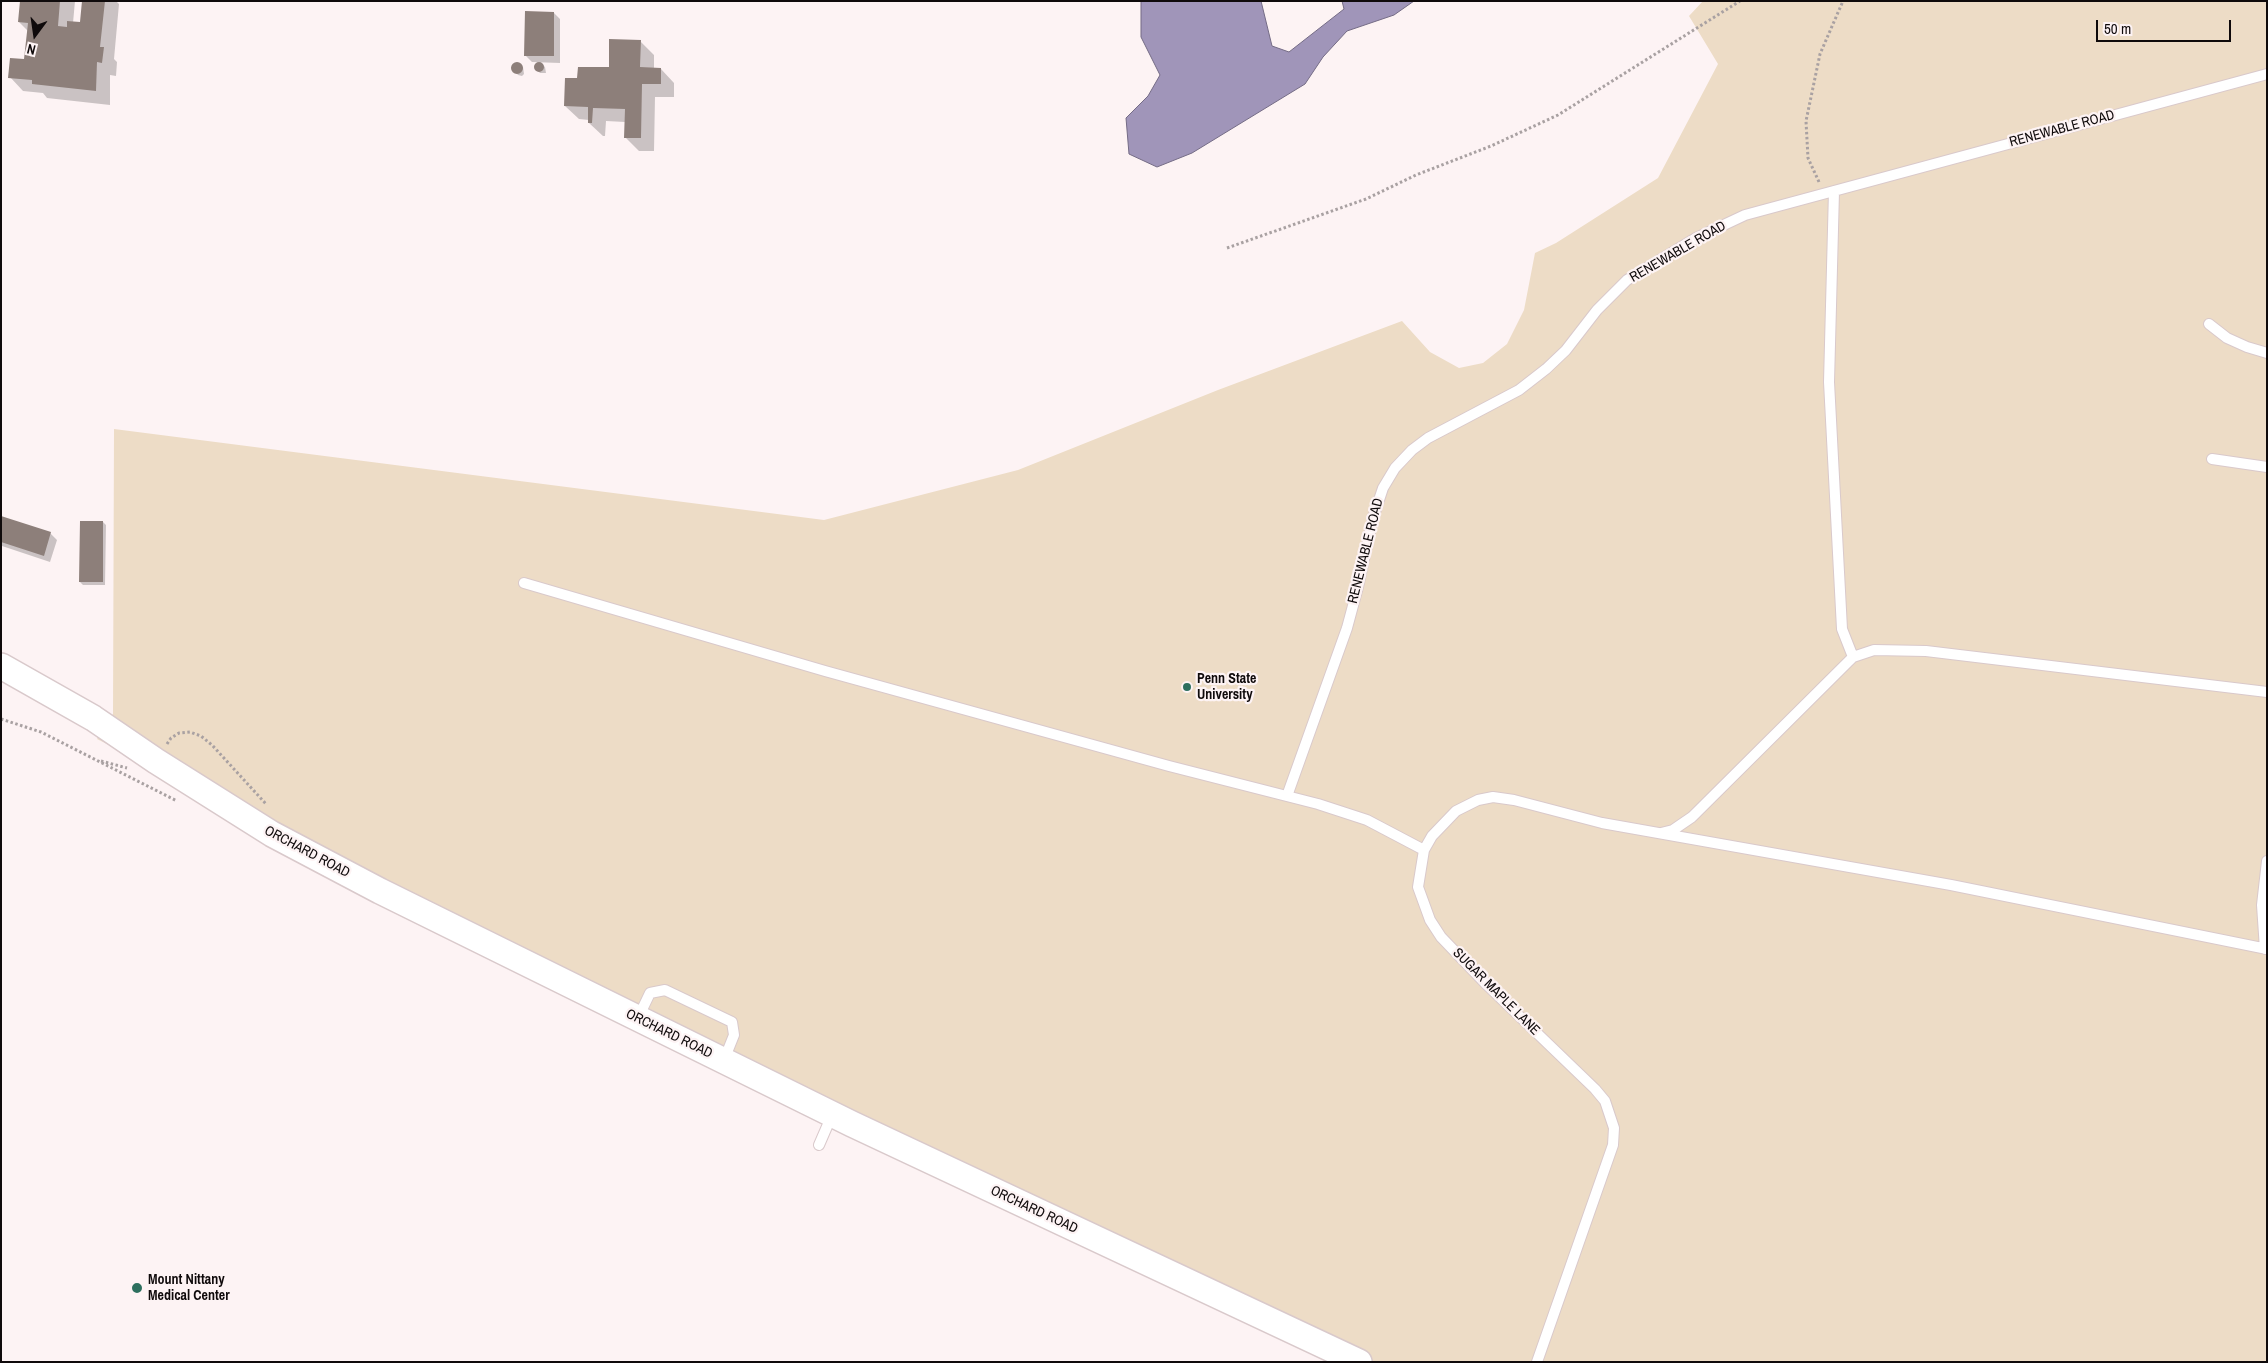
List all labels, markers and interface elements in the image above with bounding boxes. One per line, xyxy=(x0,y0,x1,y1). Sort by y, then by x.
north arrow xyxy=(10,10,60,60)
scale bar xyxy=(2098,10,2233,42)
text: 50 m xyxy=(2104,18,2131,39)
text: N xyxy=(25,40,38,59)
street label: RENEWABLE ROAD xyxy=(2008,107,2116,151)
street label: RENEWABLE ROAD xyxy=(1627,218,1729,286)
street label: RENEWABLE ROAD xyxy=(1345,497,1387,605)
place label: Penn State University xyxy=(1197,671,1256,704)
marker: Penn State University xyxy=(1181,681,1193,693)
street label: ORCHARD ROAD xyxy=(261,822,353,882)
street label: SUGAR MAPLE LANE xyxy=(1449,945,1543,1039)
street label: ORCHARD ROAD xyxy=(623,1006,715,1062)
street label: ORCHARD ROAD xyxy=(988,1182,1080,1238)
place label: Mount Nittany Medical Center xyxy=(148,1272,230,1304)
marker: Mount Nittany Medical Center xyxy=(130,1281,144,1295)

